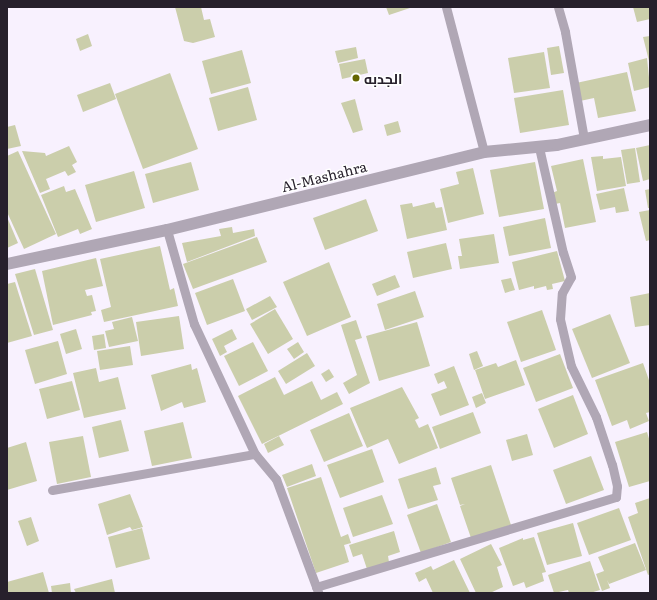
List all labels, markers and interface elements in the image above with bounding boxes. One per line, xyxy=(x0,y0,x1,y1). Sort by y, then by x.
place label: الجدبه xyxy=(364,70,402,86)
marker: الجدبه xyxy=(351,73,361,83)
street label: Al-Mashahra xyxy=(279,157,369,195)

